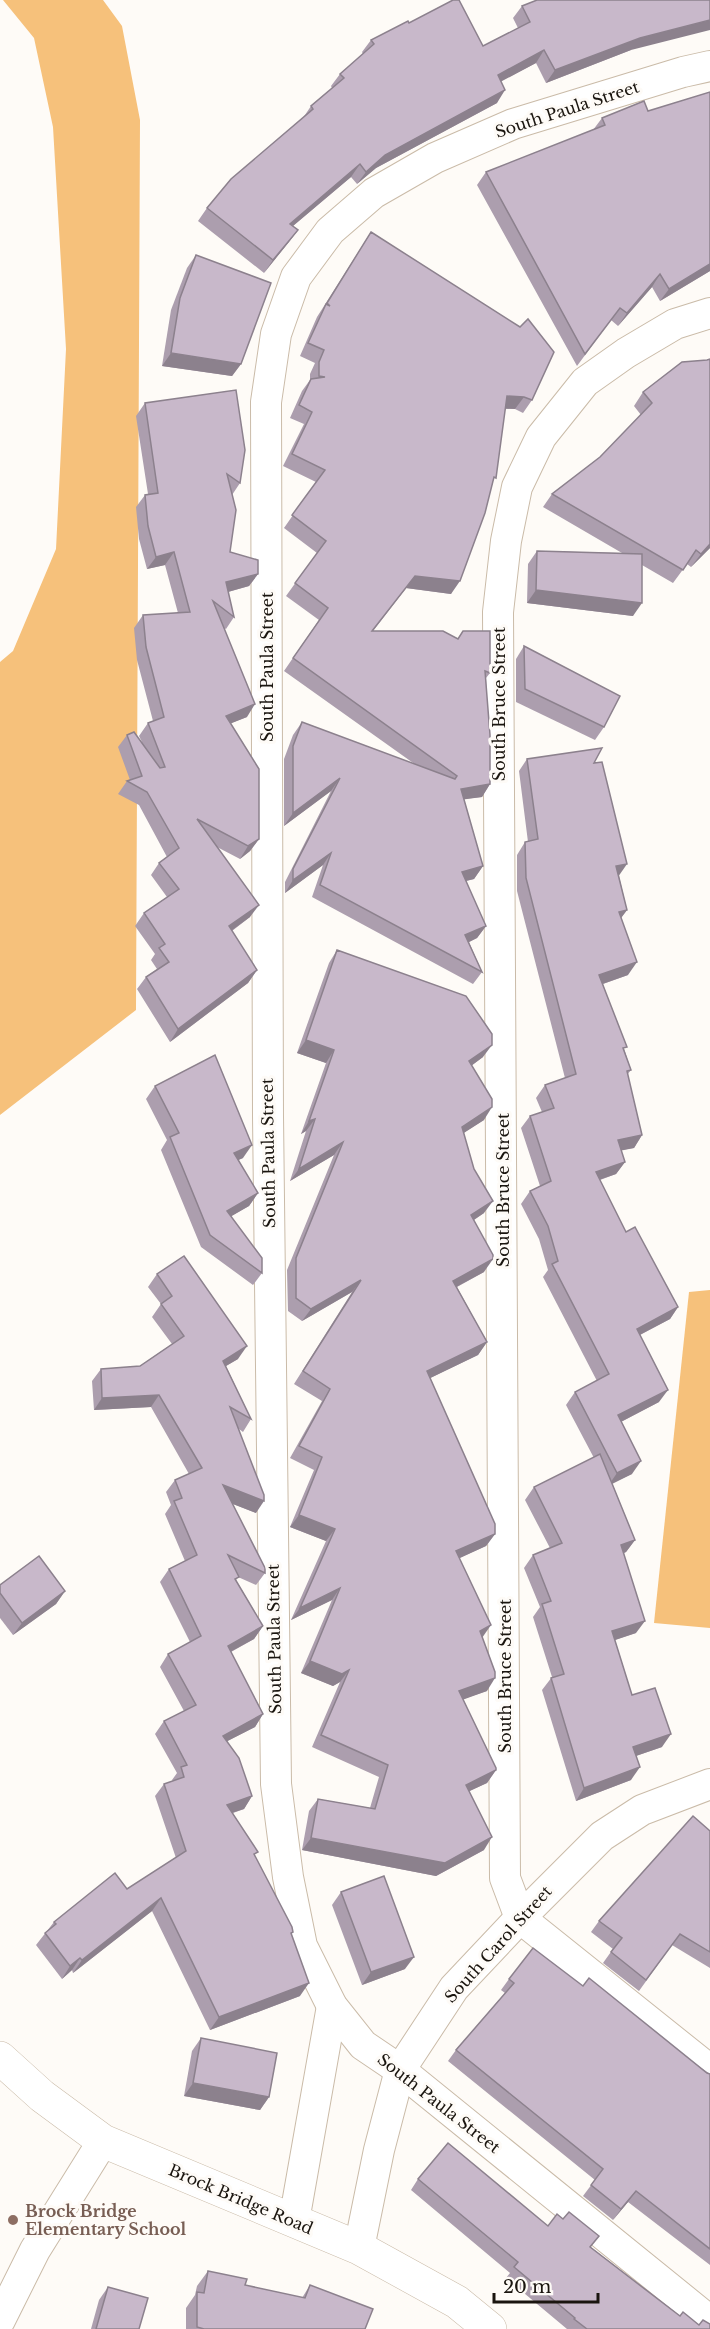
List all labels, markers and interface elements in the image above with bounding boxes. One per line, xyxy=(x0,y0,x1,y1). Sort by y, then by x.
street label: South Paula Street xyxy=(493,76,641,142)
street label: South Paula Street xyxy=(257,592,277,742)
street label: South Bruce Street xyxy=(489,627,509,781)
street label: South Paula Street xyxy=(257,1078,279,1228)
street label: South Bruce Street xyxy=(493,1113,513,1267)
street label: South Paula Street xyxy=(263,1564,285,1714)
street label: South Bruce Street xyxy=(495,1599,515,1753)
street label: South Carol Street xyxy=(440,1881,556,2007)
street label: South Paula Street xyxy=(374,2049,504,2157)
street label: Brock Bridge Road xyxy=(166,2160,316,2239)
place label: Brock Bridge Elementary School xyxy=(25,2201,187,2239)
marker: Brock Bridge Elementary School xyxy=(6,2213,20,2227)
scale bar xyxy=(494,2266,598,2304)
text: 20 m xyxy=(503,2276,551,2298)

